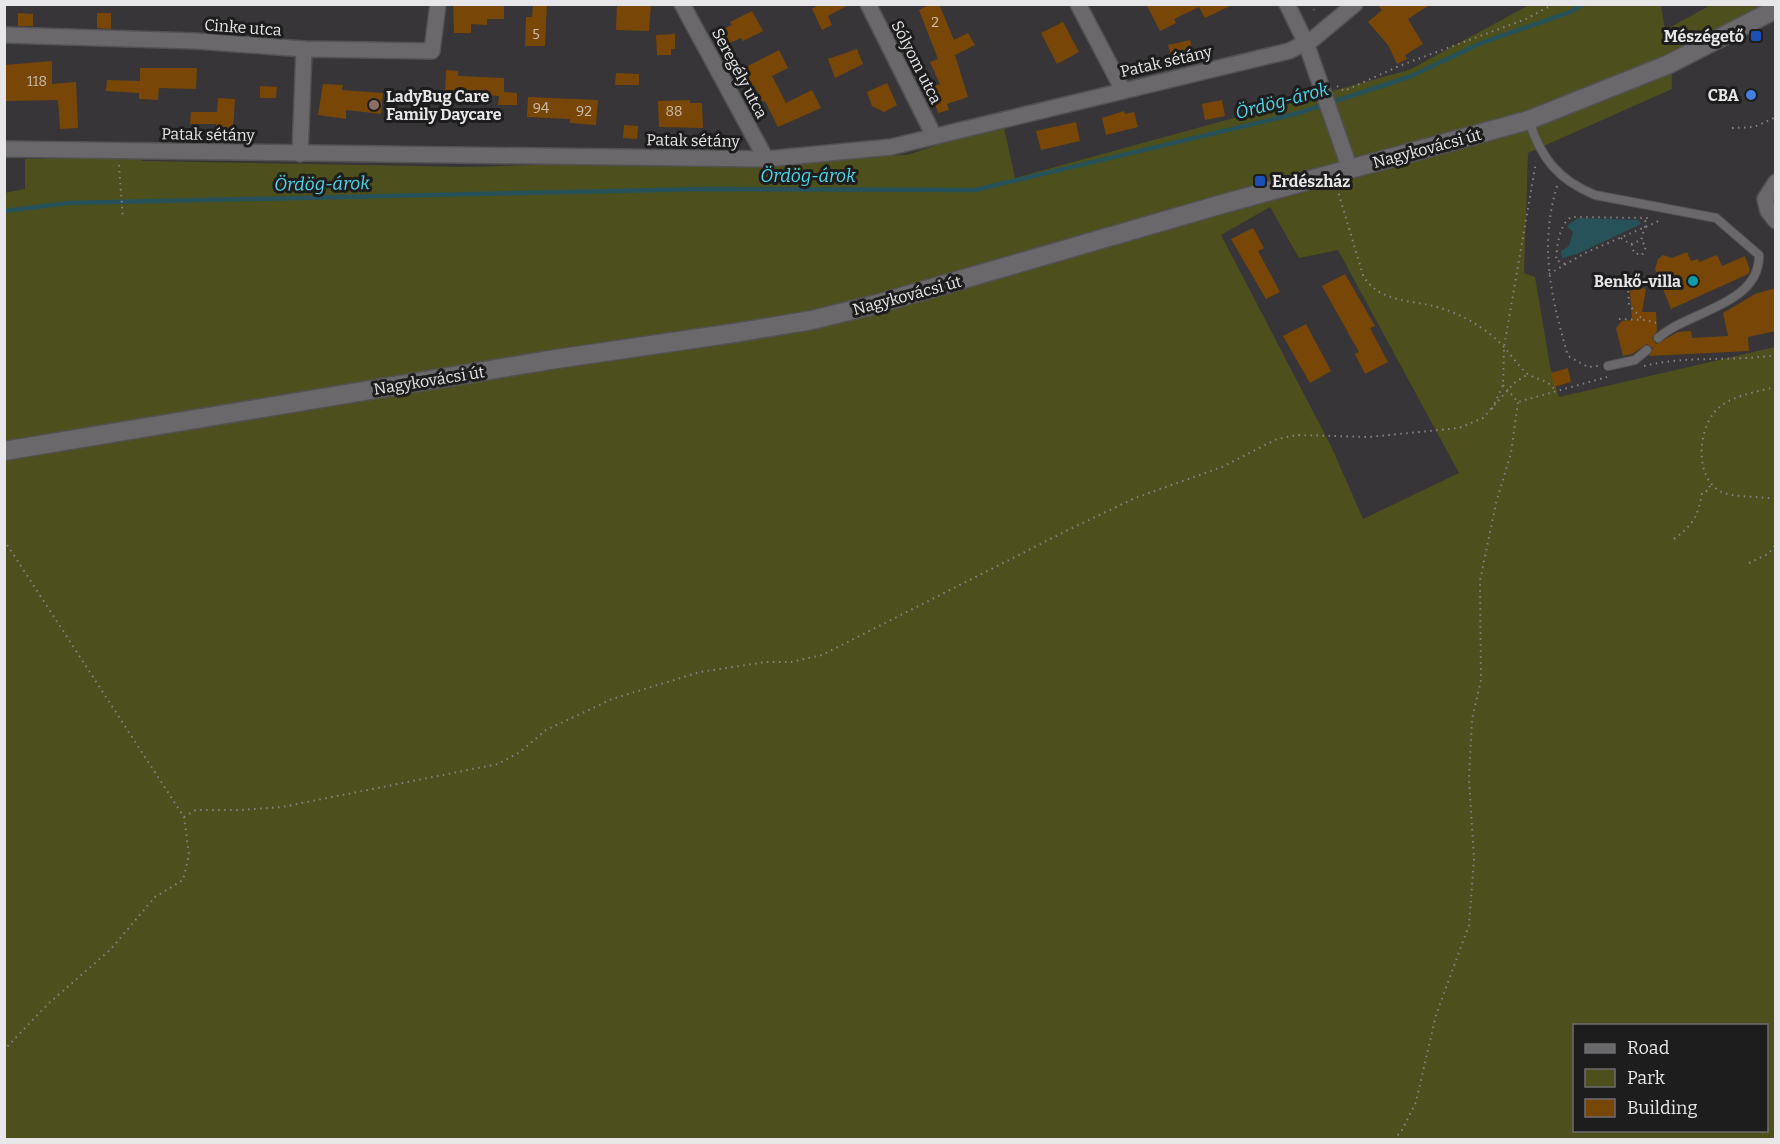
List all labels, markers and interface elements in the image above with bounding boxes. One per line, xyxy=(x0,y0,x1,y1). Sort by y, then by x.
house number: 2 xyxy=(931,14,939,31)
street label: Cinke utca xyxy=(204,15,282,40)
street label: Sólyom utca xyxy=(887,17,946,107)
street label: Seregély utca xyxy=(708,25,771,122)
house number: 5 xyxy=(532,26,540,43)
place label: Mészégető xyxy=(1664,27,1744,46)
marker: Mészégető xyxy=(1749,29,1763,43)
street label: Patak sétány xyxy=(1118,42,1214,81)
house number: 118 xyxy=(27,73,47,90)
water label: Ördög-árok xyxy=(1233,78,1331,124)
place label: CBA xyxy=(1708,86,1740,105)
place label: LadyBug Care Family Daycare xyxy=(386,87,502,124)
marker: CBA xyxy=(1744,88,1758,102)
marker: LadyBug Care Family Daycare xyxy=(367,98,381,112)
house number: 94 xyxy=(533,100,549,117)
house number: 92 xyxy=(576,103,592,120)
house number: 88 xyxy=(666,103,682,120)
street label: Patak sétány xyxy=(161,124,255,145)
street label: Nagykovácsi út xyxy=(1371,125,1484,172)
street label: Patak sétány xyxy=(646,130,740,151)
water label: Ördög-árok xyxy=(760,165,856,187)
water label: Ördög-árok xyxy=(274,172,370,196)
place label: Erdészház xyxy=(1272,172,1350,191)
marker: Erdészház xyxy=(1253,174,1267,188)
street label: Nagykovácsi út xyxy=(851,272,964,319)
place label: Benkő-villa xyxy=(1594,272,1681,291)
marker: Benkő-villa xyxy=(1686,274,1700,288)
street label: Nagykovácsi út xyxy=(372,362,486,399)
legend xyxy=(1573,1024,1768,1132)
text: Road xyxy=(1627,1037,1670,1059)
text: Park xyxy=(1627,1067,1666,1089)
text: Building xyxy=(1627,1097,1698,1119)

